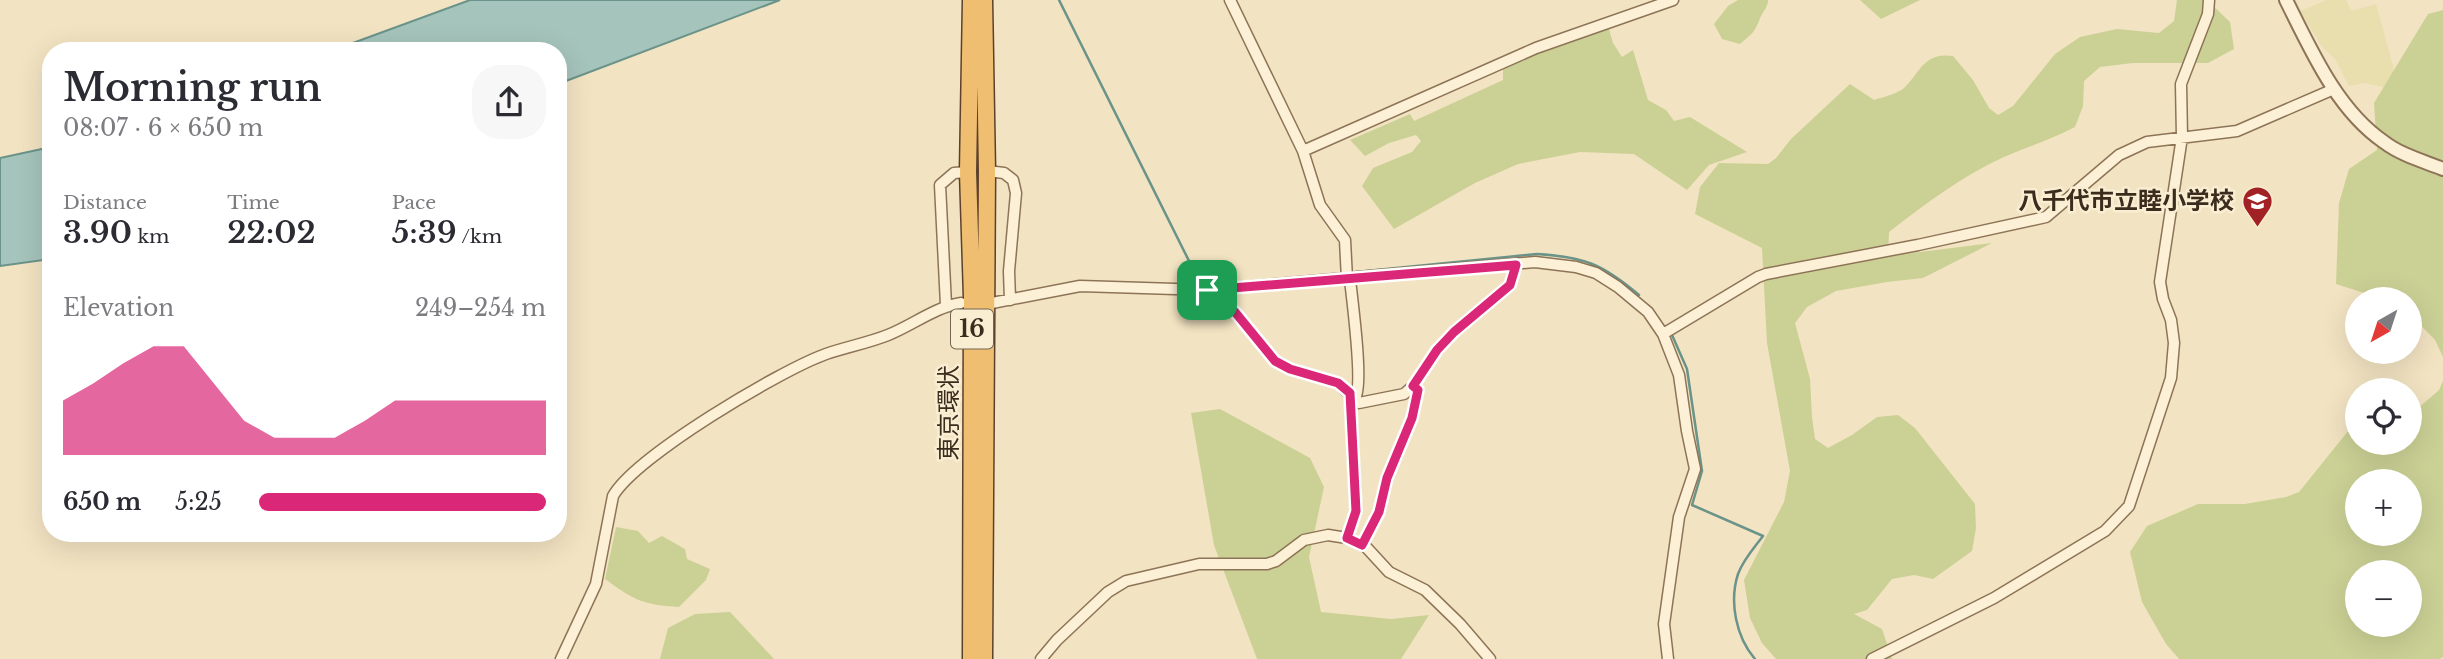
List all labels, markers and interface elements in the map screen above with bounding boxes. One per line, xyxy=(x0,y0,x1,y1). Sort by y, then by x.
text: Morning run xyxy=(63,64,322,111)
button: share xyxy=(472,65,546,139)
text: 08:07 · 6 × 650 m xyxy=(63,114,263,142)
school or university icon: 八千代市立睦小学校 xyxy=(2240,184,2274,228)
place label: 八千代市立睦小学校 xyxy=(2018,186,2234,215)
text: Distance xyxy=(63,191,147,214)
text: Time xyxy=(227,191,280,214)
text: Pace xyxy=(392,191,436,214)
text: 3.90 xyxy=(63,214,132,251)
text: 22:02 xyxy=(227,214,316,251)
text: 5:39 xyxy=(392,214,457,251)
text: km xyxy=(132,225,170,248)
text: /km xyxy=(457,225,502,248)
pin xyxy=(1177,260,1237,320)
icon: arrive xyxy=(1188,271,1226,309)
north arrow xyxy=(2345,287,2422,364)
map controls xyxy=(2345,287,2422,637)
text: Elevation xyxy=(63,294,174,322)
text: 249–254 m xyxy=(415,294,546,322)
road number: 16 xyxy=(951,310,993,348)
street label: 東京環状 xyxy=(934,365,963,461)
button: locate xyxy=(2345,378,2422,455)
button: + xyxy=(2345,469,2422,546)
text: 650 m xyxy=(63,488,141,516)
text: 5:25 xyxy=(175,488,222,516)
button: − xyxy=(2345,560,2422,637)

